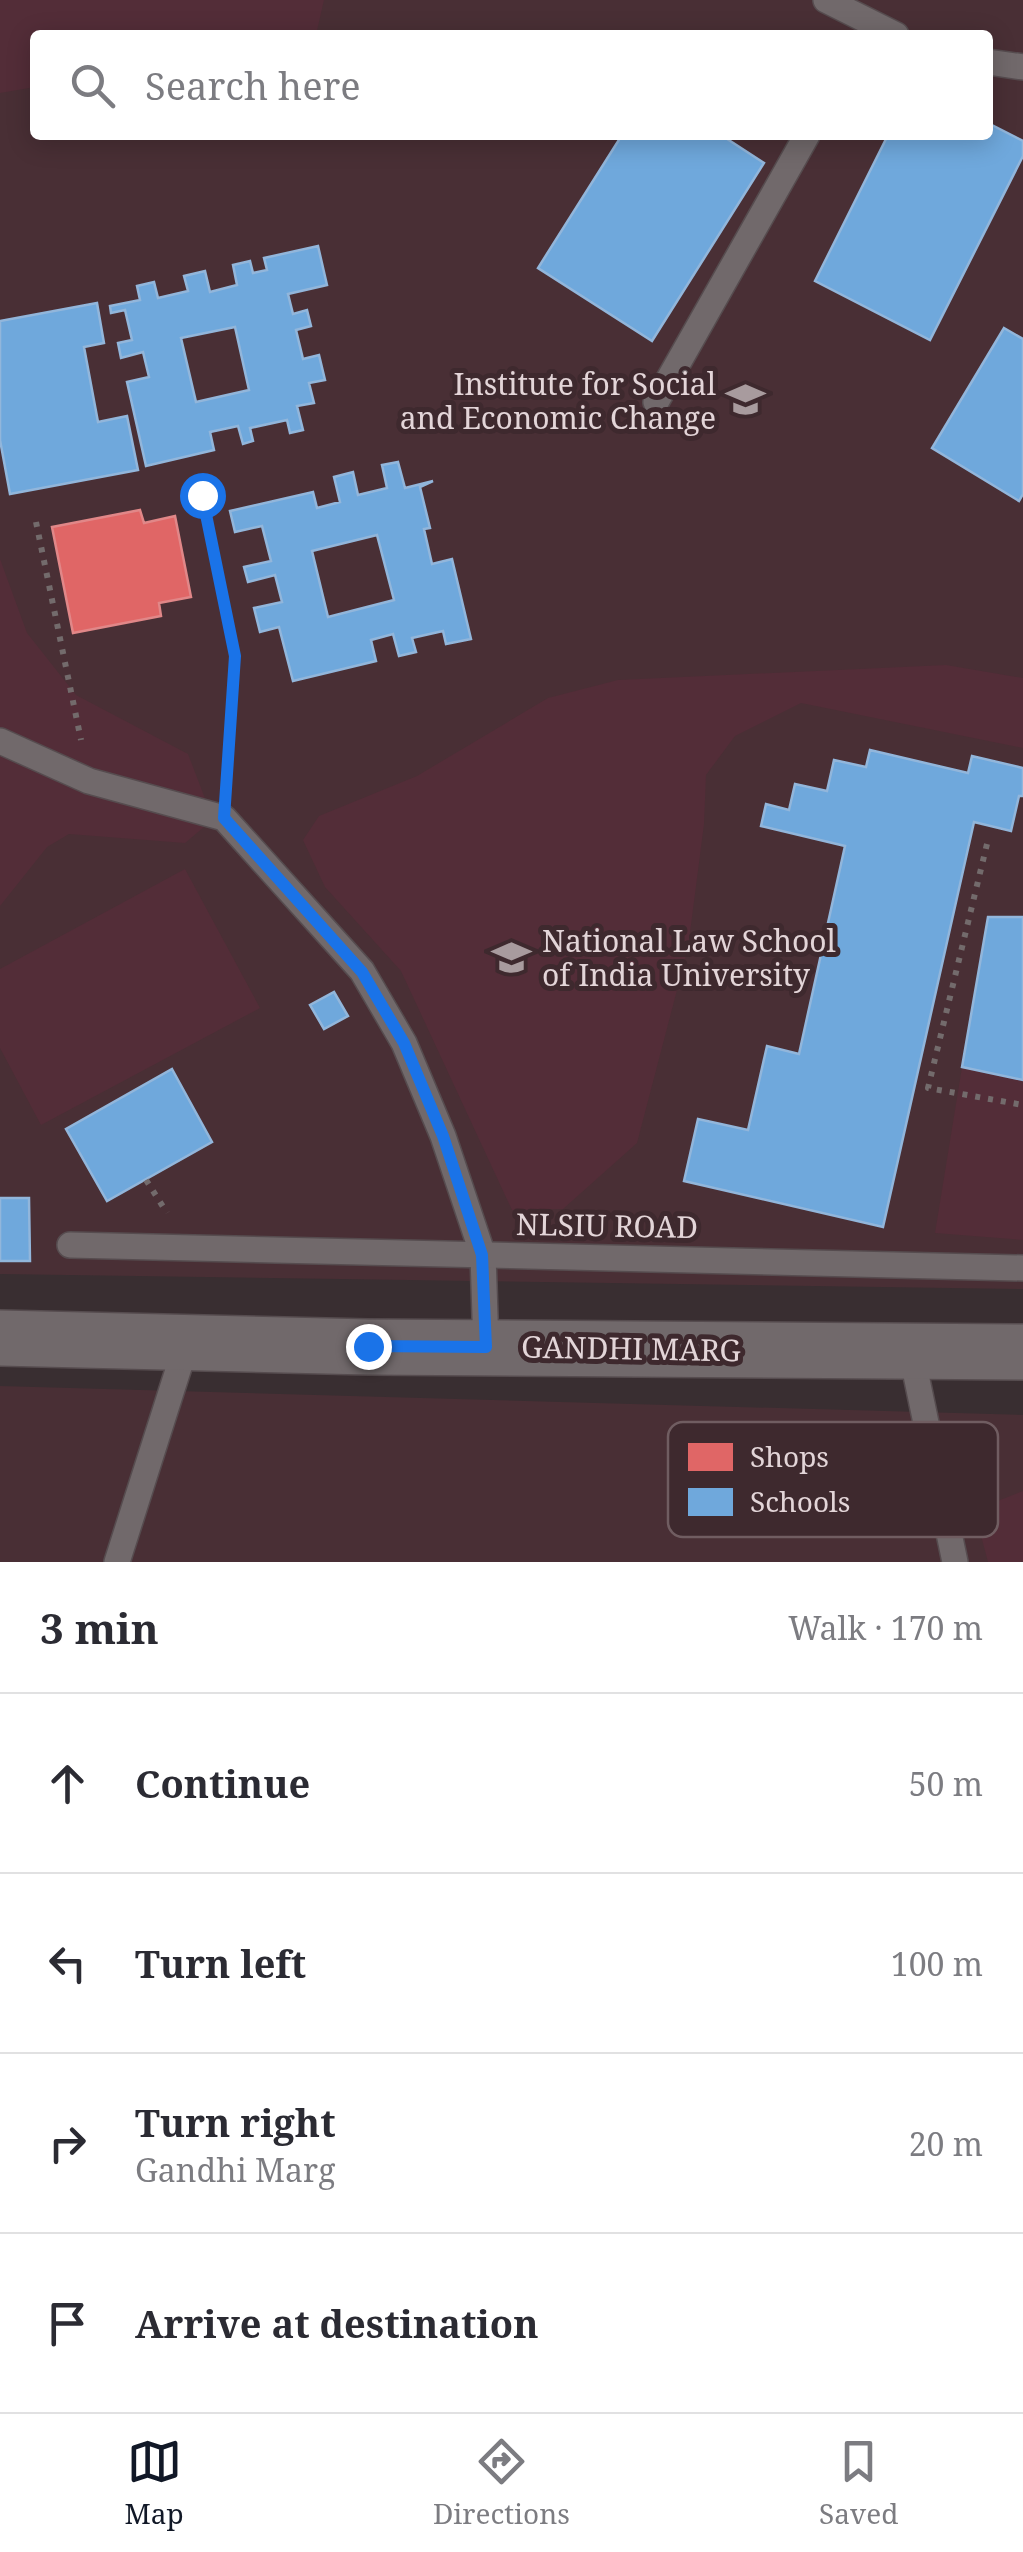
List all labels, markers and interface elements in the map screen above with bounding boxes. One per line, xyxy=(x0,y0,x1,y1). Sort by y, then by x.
search box xyxy=(30,30,993,140)
icon: search xyxy=(65,58,120,113)
text: Search here xyxy=(145,59,361,111)
place label: Institute for Social and Economic Change xyxy=(400,363,716,438)
school or university icon: Institute for Social and Economic Change xyxy=(725,379,767,421)
route start xyxy=(180,473,226,519)
place label: National Law School of India University xyxy=(542,920,836,995)
school or university icon: National Law School of India University xyxy=(491,936,533,978)
street label: NLSIU ROAD xyxy=(516,1203,698,1247)
route end xyxy=(346,1324,392,1370)
street label: GANDHI MARG xyxy=(521,1326,741,1370)
legend xyxy=(668,1422,998,1537)
text: Shops xyxy=(750,1437,829,1475)
text: Schools xyxy=(750,1482,850,1520)
text: 3 min xyxy=(40,1599,159,1656)
text: Walk · 170 m xyxy=(788,1606,983,1649)
icon: ahead xyxy=(40,1756,95,1811)
text: Continue xyxy=(135,1757,310,1809)
text: 50 m xyxy=(909,1762,983,1805)
icon: left xyxy=(40,1936,95,1991)
text: Turn left xyxy=(135,1937,306,1989)
text: 100 m xyxy=(891,1942,983,1985)
text: Turn right xyxy=(135,2096,336,2148)
icon: right xyxy=(40,2116,95,2171)
text: 20 m xyxy=(909,2122,983,2165)
text: Gandhi Marg xyxy=(135,2148,335,2191)
icon: arrive xyxy=(40,2296,95,2351)
text: Arrive at destination xyxy=(135,2297,539,2349)
tab: Map xyxy=(125,2434,184,2532)
tab: Directions xyxy=(433,2434,570,2532)
tab: Saved xyxy=(819,2434,898,2532)

